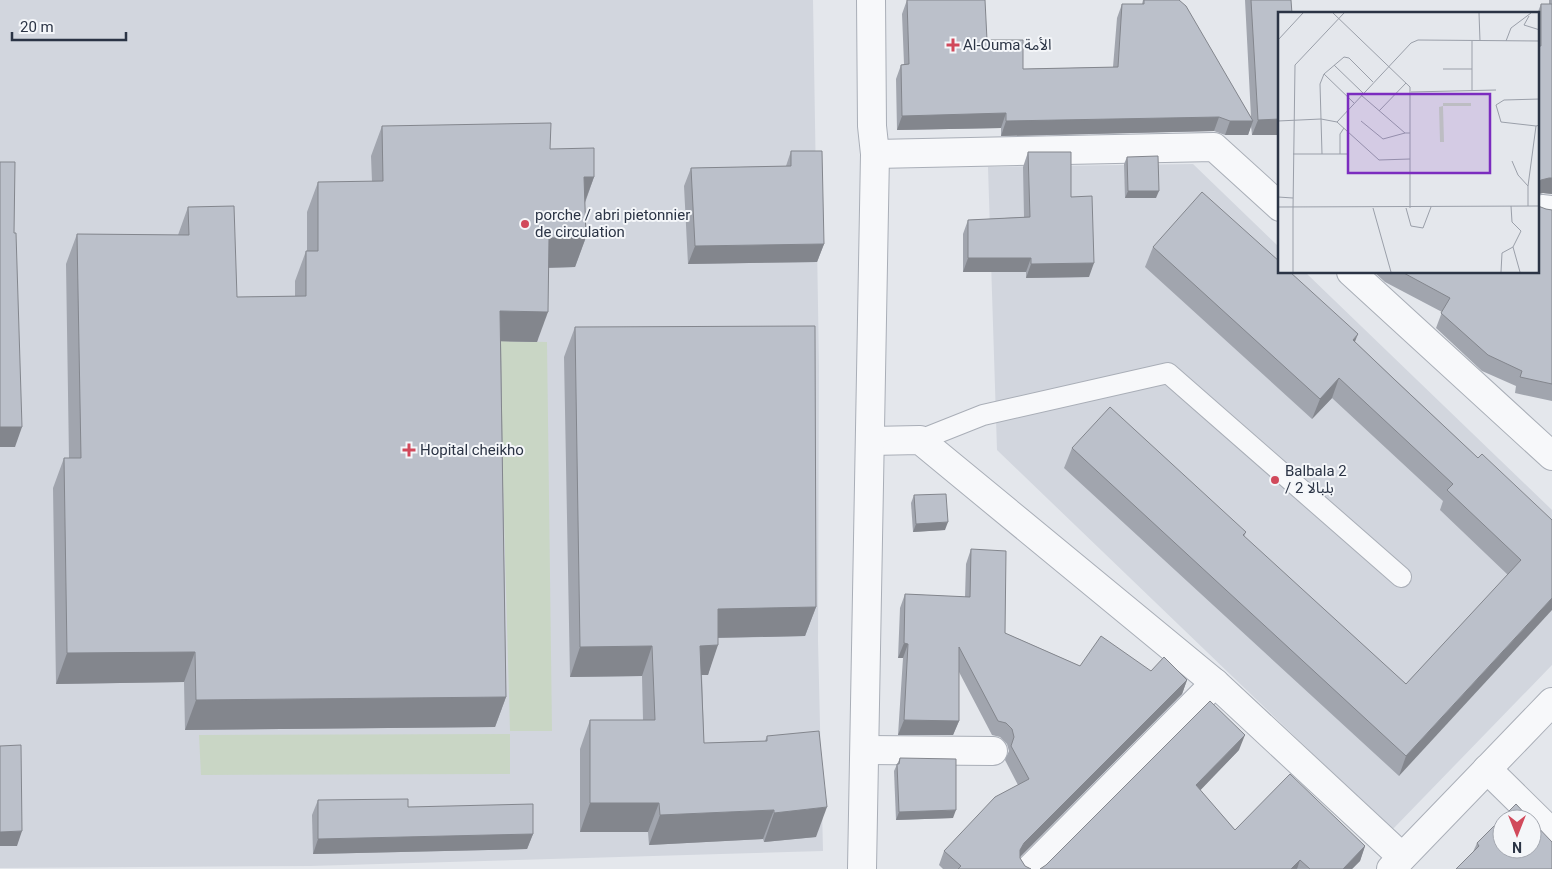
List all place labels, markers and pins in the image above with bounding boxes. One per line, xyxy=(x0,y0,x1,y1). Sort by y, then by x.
place label: Al-Ouma الأمة xyxy=(963,36,1052,54)
marker: Al-Ouma الأمة xyxy=(947,39,959,51)
place label: porche / abri pietonnier de circulation xyxy=(535,206,690,241)
marker: porche / abri pietonnier de circulation xyxy=(519,218,531,230)
place label: Hopital cheikho xyxy=(420,441,524,459)
marker: Hopital cheikho xyxy=(402,443,416,457)
place label: Balbala 2 / بلبالا 2 xyxy=(1285,462,1347,497)
marker: Balbala 2 / بلبالا 2 xyxy=(1269,474,1281,486)

